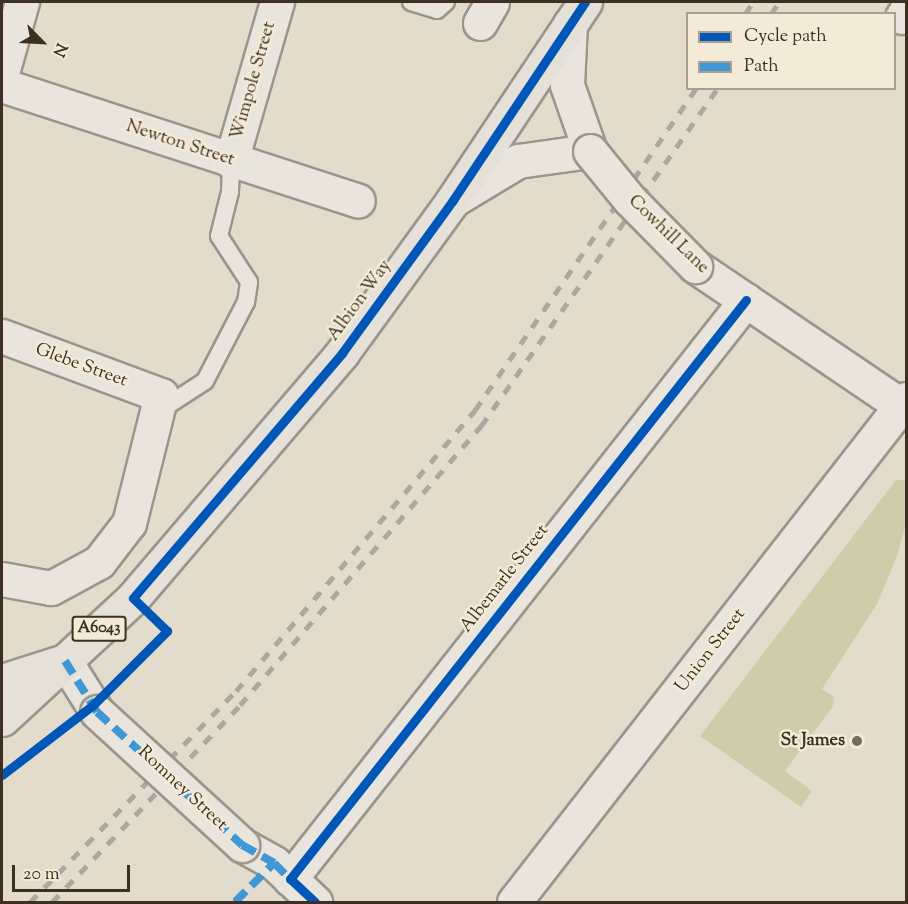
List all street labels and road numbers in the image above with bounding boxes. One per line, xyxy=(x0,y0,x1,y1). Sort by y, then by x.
street label: Wimpole Street xyxy=(227,19,281,143)
street label: Newton Street xyxy=(123,116,237,172)
street label: Cowhill Lane xyxy=(623,191,713,279)
street label: Albion Way xyxy=(323,256,397,346)
street label: Glebe Street xyxy=(32,339,130,393)
street label: Albemarle Street xyxy=(456,521,554,637)
street label: Union Street xyxy=(671,605,751,697)
road number: A6043 xyxy=(70,616,128,642)
street label: Romney Street xyxy=(133,742,231,836)

